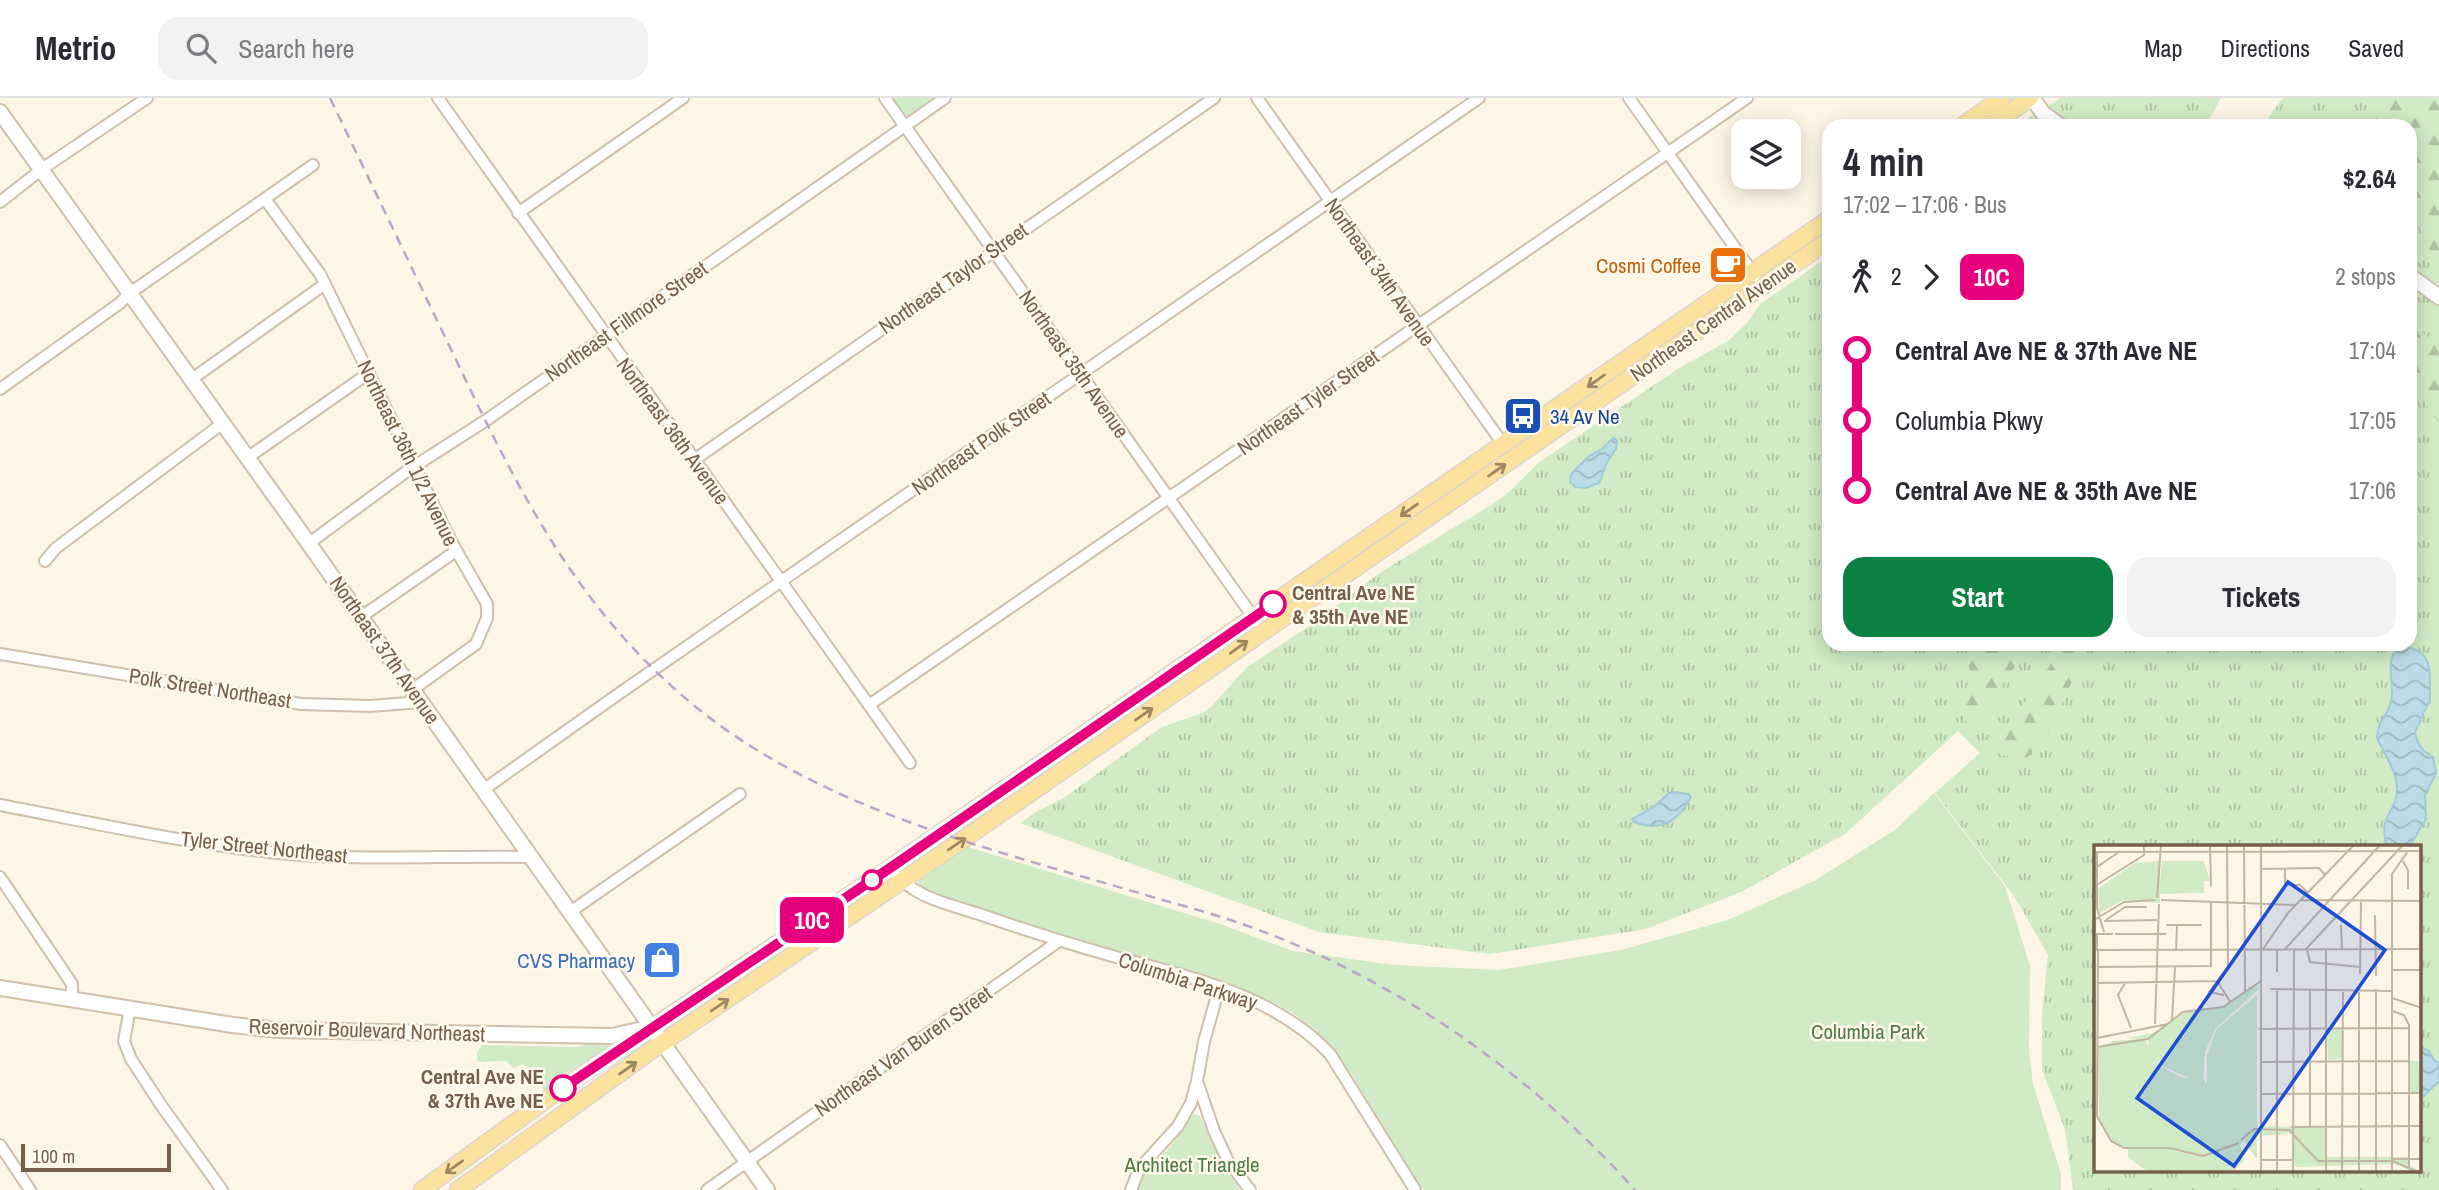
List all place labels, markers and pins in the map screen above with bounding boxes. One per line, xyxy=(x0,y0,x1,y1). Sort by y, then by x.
cafe icon: Cosmi Coffee xyxy=(1707,244,1749,286)
place label: Cosmi Coffee xyxy=(1596,251,1701,280)
bus stop icon: 34 Av Ne xyxy=(1502,395,1544,437)
place label: 34 Av Ne xyxy=(1550,402,1620,431)
place label: Central Ave NE & 35th Ave NE xyxy=(1292,578,1415,631)
marker: Central Ave NE & 35th Ave NE xyxy=(1260,591,1286,617)
unlabelled marker xyxy=(862,870,882,890)
shop icon: CVS Pharmacy xyxy=(641,939,683,981)
place label: CVS Pharmacy xyxy=(517,946,635,975)
place label: Central Ave NE & 37th Ave NE xyxy=(421,1062,544,1115)
marker: Central Ave NE & 37th Ave NE xyxy=(550,1075,576,1101)

